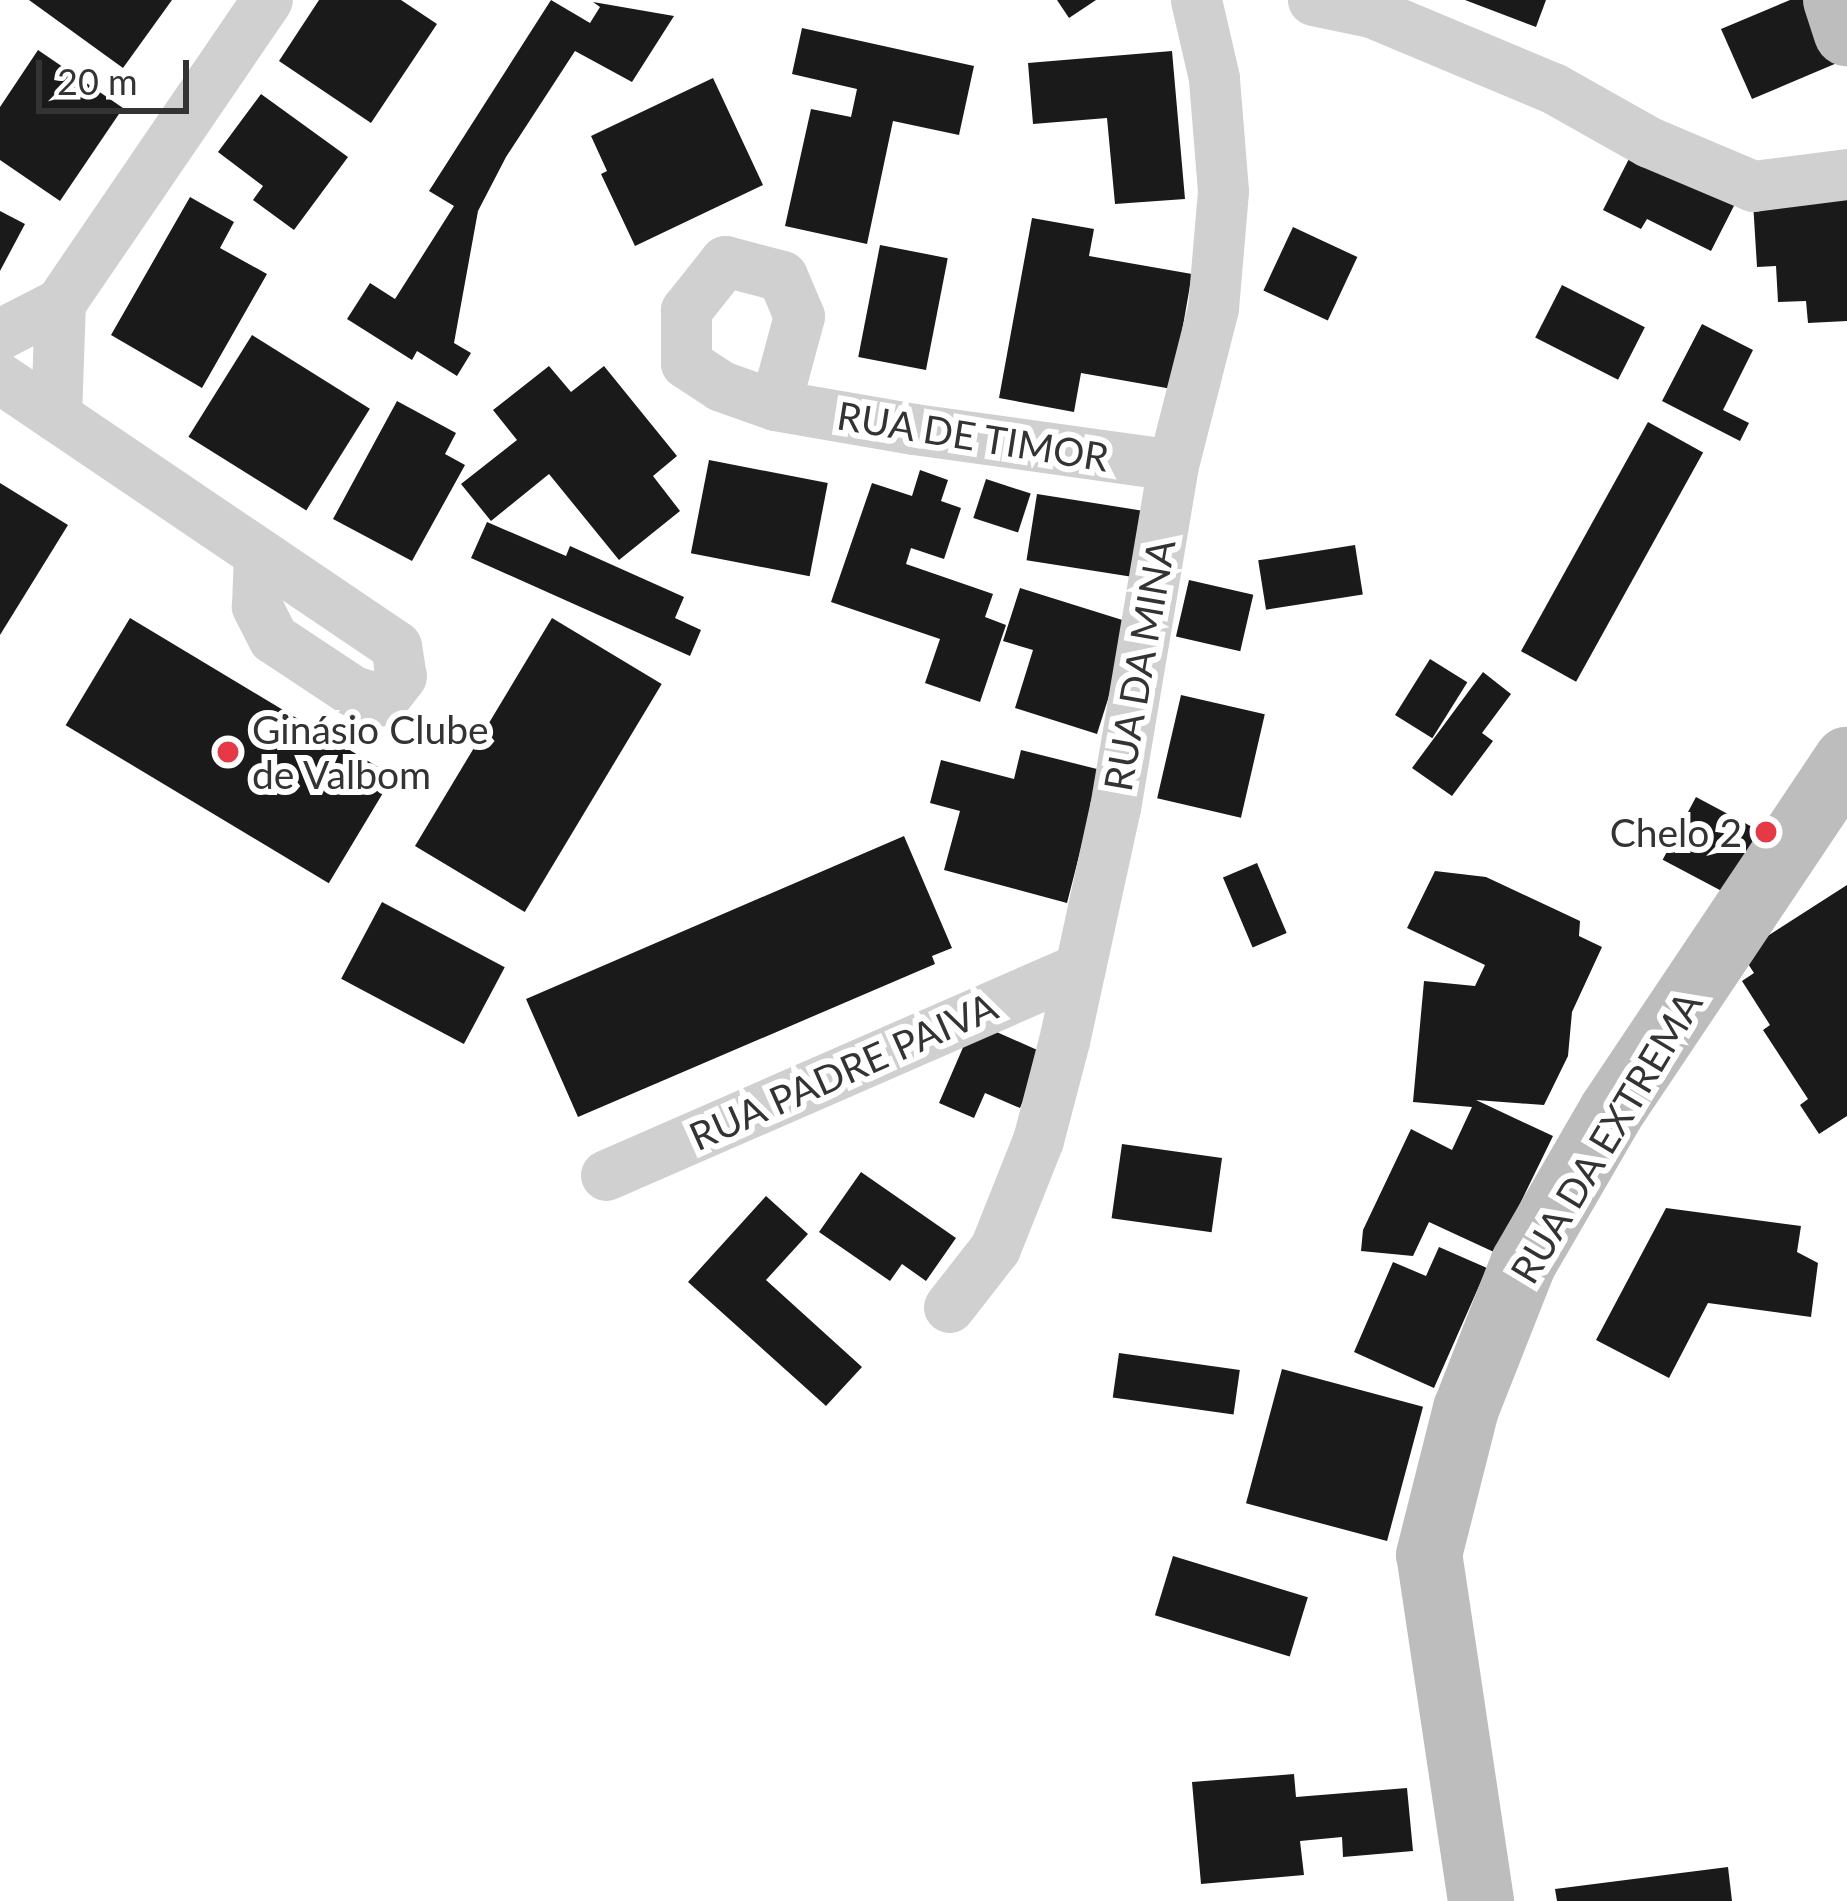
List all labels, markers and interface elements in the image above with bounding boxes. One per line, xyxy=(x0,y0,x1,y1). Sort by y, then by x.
scale bar xyxy=(42,36,195,110)
text: 20 m xyxy=(57,59,138,103)
street label: RUA DE TIMOR xyxy=(833,391,1113,481)
street label: RUA DA MINA xyxy=(1094,534,1184,796)
place label: Ginásio Clube de Valbom xyxy=(252,707,489,798)
marker: Ginásio Clube de Valbom xyxy=(215,739,241,765)
place label: Chelo 2 xyxy=(1610,809,1742,855)
marker: Chelo 2 xyxy=(1753,819,1779,845)
street label: RUA PADRE PAIVA xyxy=(682,982,1004,1160)
street label: RUA DA EXTREMA xyxy=(1500,982,1712,1292)

